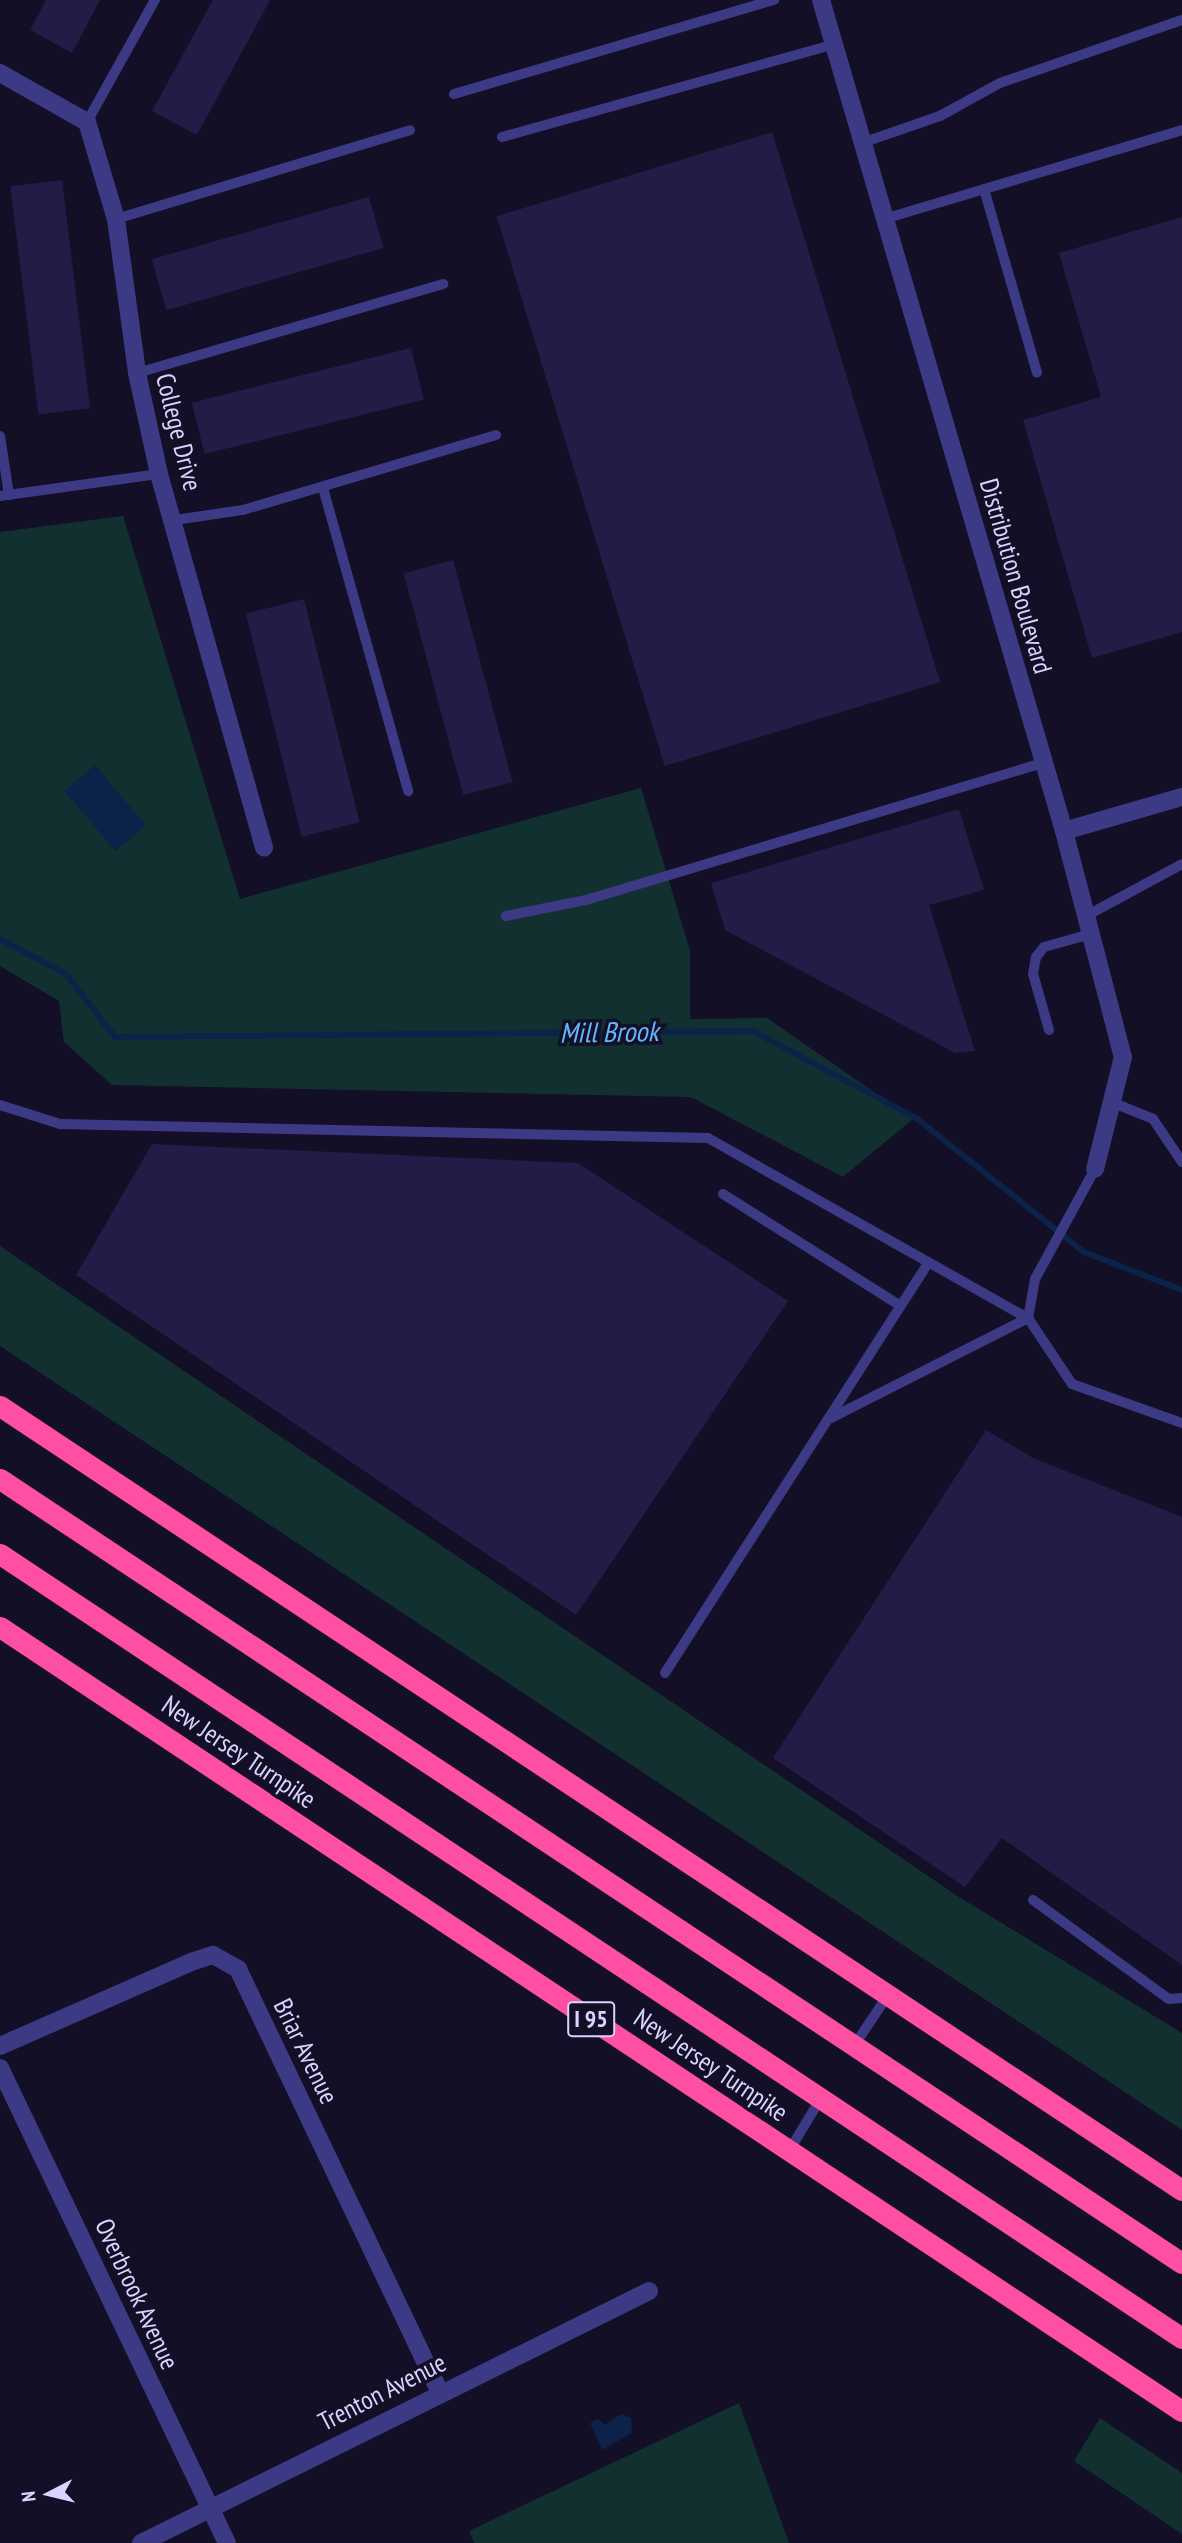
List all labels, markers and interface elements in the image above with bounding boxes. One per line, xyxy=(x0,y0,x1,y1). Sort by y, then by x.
street label: College Drive xyxy=(149,370,209,494)
street label: Distribution Boulevard xyxy=(973,475,1059,677)
water label: Mill Brook xyxy=(559,1014,659,1050)
street label: New Jersey Turnpike xyxy=(155,1689,323,1815)
street label: Briar Avenue xyxy=(267,1993,345,2109)
road number: I 95 xyxy=(566,1998,616,2040)
street label: New Jersey Turnpike xyxy=(627,2002,795,2128)
street label: Overbrook Avenue xyxy=(88,2213,186,2375)
street label: Trenton Avenue xyxy=(313,2346,451,2438)
north arrow xyxy=(14,2459,84,2529)
text: N xyxy=(16,2490,41,2503)

